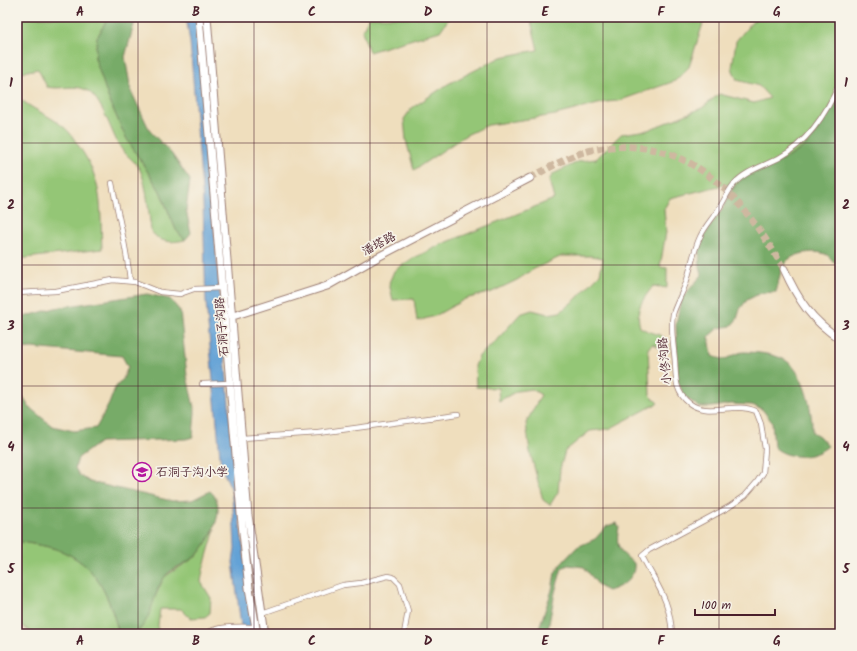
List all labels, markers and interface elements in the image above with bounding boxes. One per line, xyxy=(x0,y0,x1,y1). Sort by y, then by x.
text: A xyxy=(76,2,84,23)
text: B xyxy=(192,2,200,23)
text: C xyxy=(308,2,316,23)
text: D xyxy=(424,2,433,23)
text: E xyxy=(541,2,549,23)
text: F xyxy=(657,2,665,23)
text: G xyxy=(773,2,781,23)
text: 1 xyxy=(9,73,13,94)
text: 1 xyxy=(844,73,848,94)
text: 2 xyxy=(7,195,15,216)
text: 2 xyxy=(842,195,850,216)
street label: 潘塔路 xyxy=(359,227,399,261)
street label: 石洞子沟路 xyxy=(210,296,234,358)
text: 3 xyxy=(6,316,15,337)
text: 3 xyxy=(841,316,850,337)
street label: 小佟沟路 xyxy=(653,336,677,386)
text: 4 xyxy=(7,437,15,458)
text: 4 xyxy=(842,437,850,458)
school or university icon: 石洞子沟小学 xyxy=(131,461,153,483)
place label: 石洞子沟小学 xyxy=(156,463,228,482)
text: 5 xyxy=(7,559,16,580)
text: 5 xyxy=(842,559,851,580)
scale bar xyxy=(695,591,775,617)
text: 100 m xyxy=(701,596,732,615)
text: A xyxy=(76,631,84,651)
text: B xyxy=(192,631,200,651)
text: C xyxy=(308,631,316,651)
text: D xyxy=(424,631,433,651)
text: E xyxy=(541,631,549,651)
text: F xyxy=(657,631,665,651)
text: G xyxy=(773,631,781,651)

